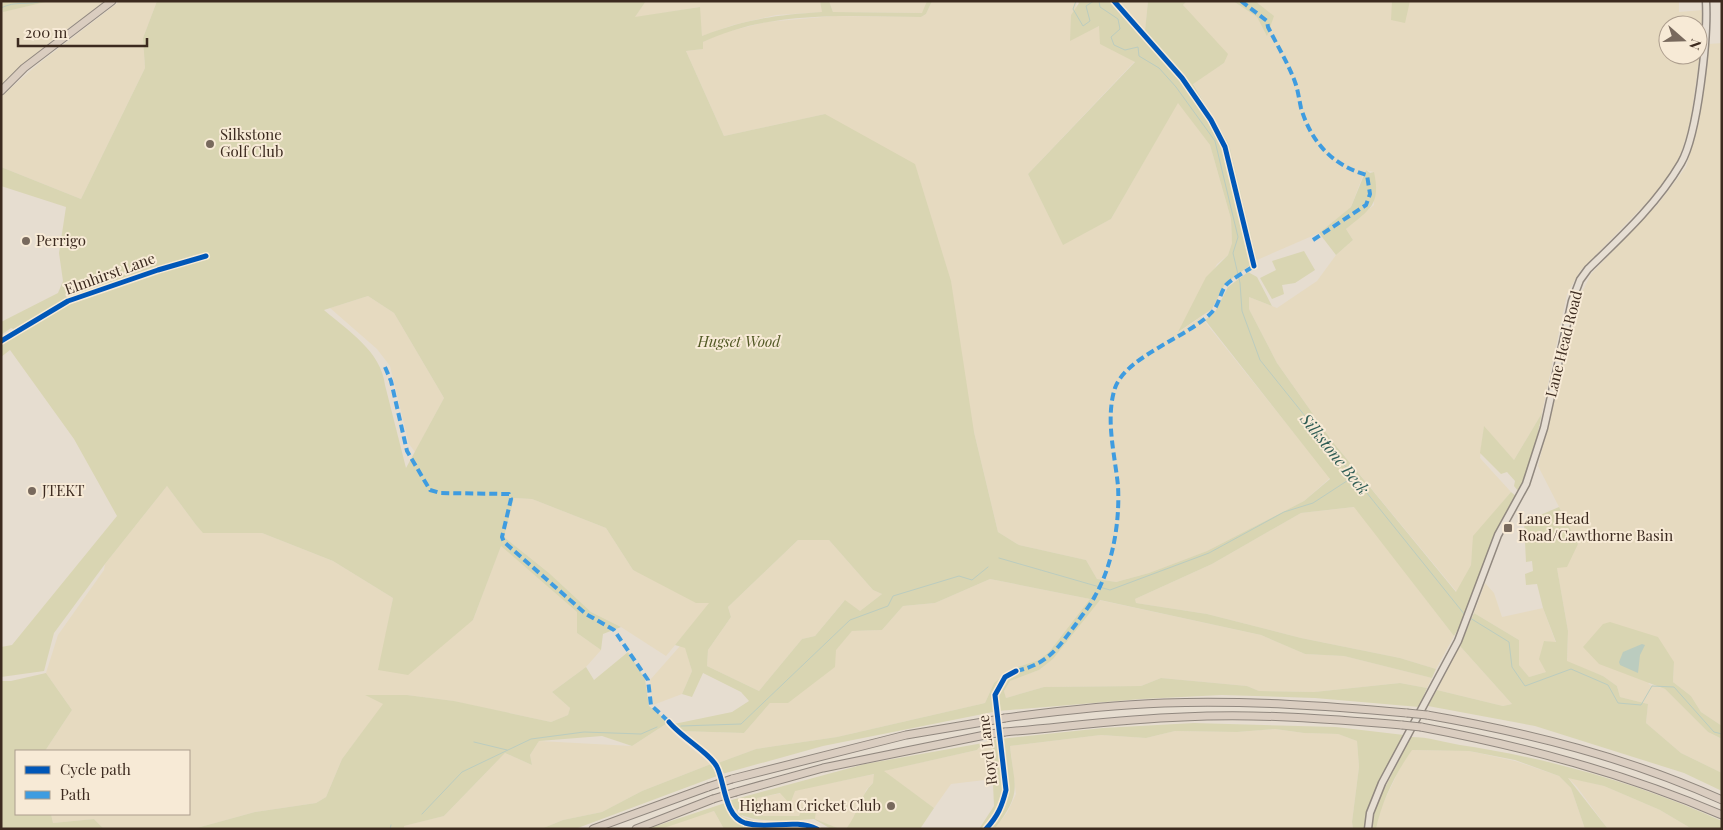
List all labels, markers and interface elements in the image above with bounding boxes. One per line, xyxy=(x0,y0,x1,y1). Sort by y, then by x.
scale bar xyxy=(18,15,146,47)
north arrow xyxy=(1658,15,1708,65)
text: 200 m xyxy=(25,22,68,42)
text: N xyxy=(1685,37,1706,53)
place label: Silkstone Golf Club xyxy=(220,124,283,161)
marker: Silkstone Golf Club xyxy=(204,138,216,150)
place label: Perrigo xyxy=(36,230,86,250)
marker: Perrigo xyxy=(20,235,32,247)
street label: Elmhirst Lane xyxy=(62,247,158,299)
street label: Lane Head Road xyxy=(1540,288,1586,399)
park label: Hugset Wood xyxy=(697,331,781,351)
water label: Silkstone Beck xyxy=(1296,408,1374,498)
place label: JTEKT xyxy=(41,480,84,500)
marker: JTEKT xyxy=(26,485,38,497)
place label: Lane Head Road/Cawthorne Basin xyxy=(1518,508,1673,545)
marker: Lane Head Road/Cawthorne Basin xyxy=(1502,522,1514,534)
street label: Royd Lane xyxy=(973,714,1001,786)
legend xyxy=(15,750,190,815)
text: Cycle path xyxy=(60,759,131,779)
text: Path xyxy=(60,784,90,804)
place label: Higham Cricket Club xyxy=(739,795,881,815)
marker: Higham Cricket Club xyxy=(885,800,897,812)

